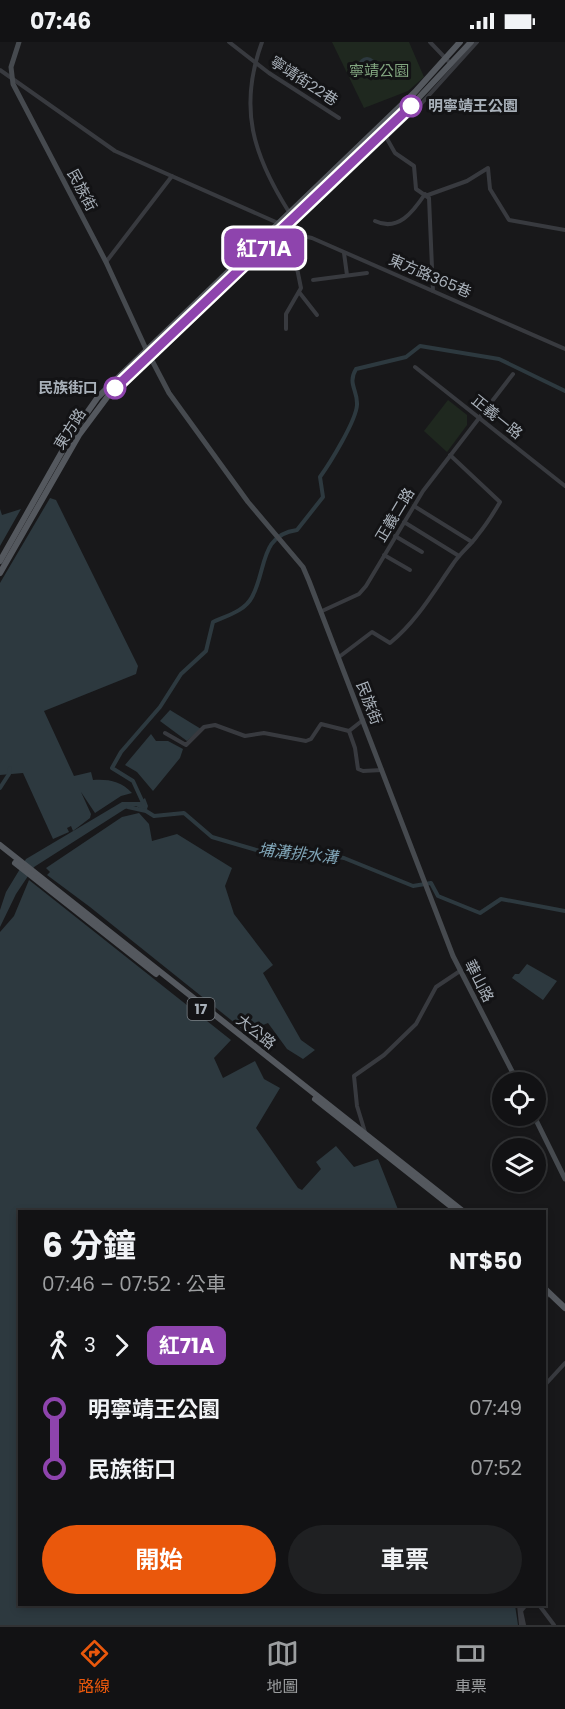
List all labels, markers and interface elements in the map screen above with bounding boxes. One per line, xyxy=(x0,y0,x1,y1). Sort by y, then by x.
text: 07:46 xyxy=(30,6,91,37)
street label: 寧靖街22巷 xyxy=(266,51,342,110)
park label: 寧靖公園 xyxy=(349,60,409,81)
marker: 明寧靖王公園 xyxy=(400,95,422,117)
place label: 明寧靖王公園 xyxy=(428,95,518,116)
street label: 民族街 xyxy=(63,165,102,215)
line badge: 紅71A xyxy=(222,228,306,268)
text: 紅71A xyxy=(236,234,292,263)
street label: 東方路365巷 xyxy=(386,249,475,302)
place label: 民族街口 xyxy=(38,377,98,398)
marker: 民族街口 xyxy=(104,377,126,399)
street label: 正義一路 xyxy=(467,390,527,444)
street label: 東方路 xyxy=(49,404,90,453)
street label: 正義二路 xyxy=(370,484,419,546)
street label: 民族街 xyxy=(352,678,387,728)
water label: 埔溝排水溝 xyxy=(257,838,341,869)
street label: 華山路 xyxy=(460,956,499,1006)
road number: 17 xyxy=(188,998,214,1020)
street label: 大公路 xyxy=(232,1009,281,1054)
map controls xyxy=(492,1072,546,1192)
button: locate xyxy=(492,1072,546,1126)
button: layers xyxy=(492,1138,546,1192)
text: 6 分鐘 xyxy=(42,1222,136,1269)
text: NT$50 xyxy=(449,1246,522,1277)
text: 07:46 – 07:52 · 公車 xyxy=(42,1270,226,1298)
icon: walk xyxy=(42,1329,75,1362)
icon: forward xyxy=(105,1329,138,1362)
text: 3 xyxy=(84,1331,96,1359)
text: 紅71A xyxy=(159,1331,214,1360)
text: 明寧靖王公園 xyxy=(88,1394,220,1425)
text: 07:49 xyxy=(469,1394,522,1422)
text: 民族街口 xyxy=(88,1454,176,1485)
text: 07:52 xyxy=(470,1454,522,1482)
button: 開始 xyxy=(42,1525,276,1594)
button: 車票 xyxy=(288,1525,522,1594)
tab: 路線 xyxy=(78,1637,111,1699)
tab: 地圖 xyxy=(266,1637,299,1699)
tab: 車票 xyxy=(454,1637,487,1699)

